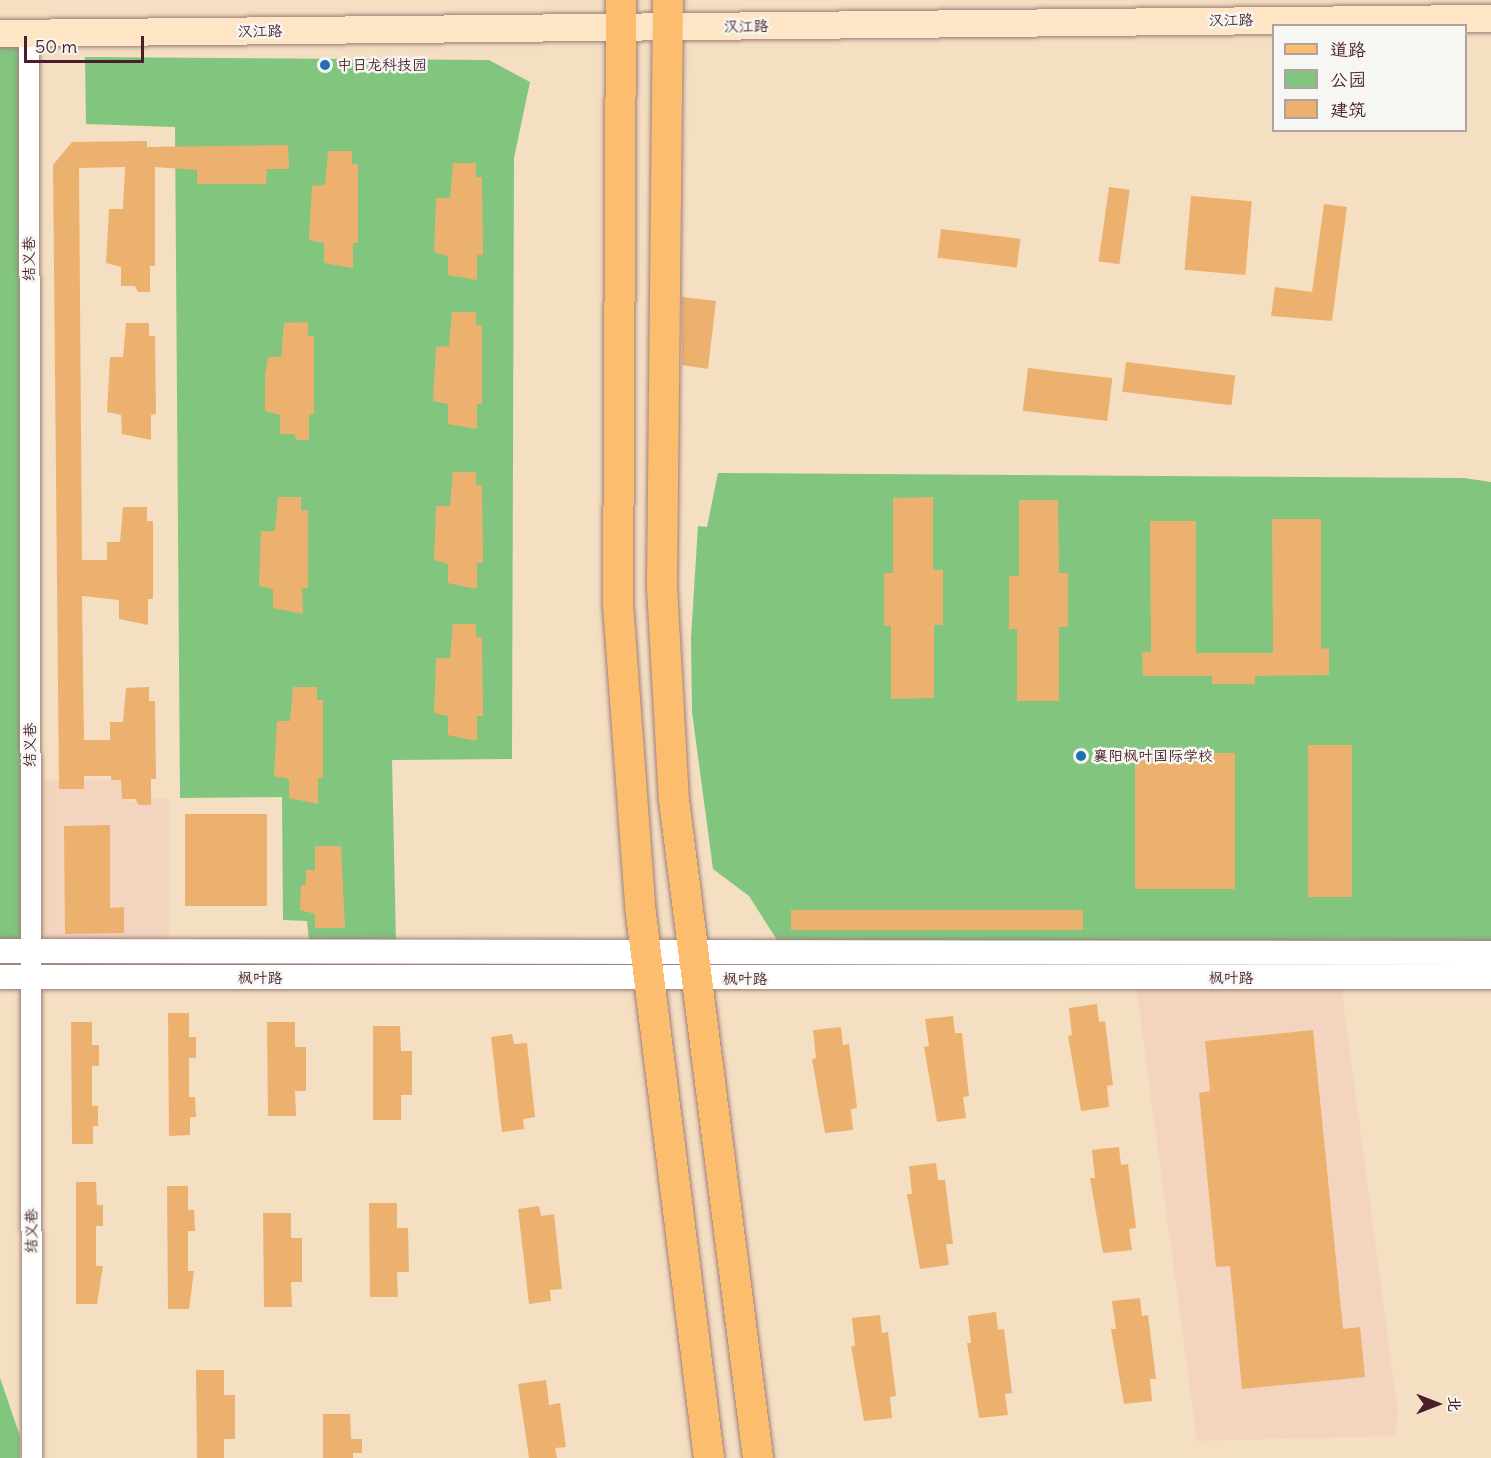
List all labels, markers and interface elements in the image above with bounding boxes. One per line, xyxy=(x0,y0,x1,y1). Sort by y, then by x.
street label: 汉江路 xyxy=(1208,11,1254,29)
street label: 汉江路 xyxy=(723,17,769,35)
street label: 汉江路 xyxy=(237,22,283,40)
scale bar xyxy=(27,24,147,62)
legend xyxy=(1272,24,1467,132)
text: 50 m xyxy=(35,35,77,58)
text: 道路 xyxy=(1330,38,1366,61)
place label: 中日龙科技园 xyxy=(337,56,427,74)
marker: 中日龙科技园 xyxy=(318,58,332,72)
text: 公园 xyxy=(1330,68,1366,91)
text: 建筑 xyxy=(1330,98,1366,121)
street label: 结义巷 xyxy=(20,237,38,281)
street label: 结义巷 xyxy=(21,723,39,767)
place label: 襄阳枫叶国际学校 xyxy=(1093,747,1213,765)
marker: 襄阳枫叶国际学校 xyxy=(1074,749,1088,763)
street label: 枫叶路 xyxy=(238,969,282,987)
street label: 枫叶路 xyxy=(1209,969,1253,987)
street label: 枫叶路 xyxy=(723,970,767,988)
street label: 结义巷 xyxy=(22,1209,40,1253)
north arrow xyxy=(1407,1374,1467,1434)
text: 北 xyxy=(1445,1396,1465,1412)

